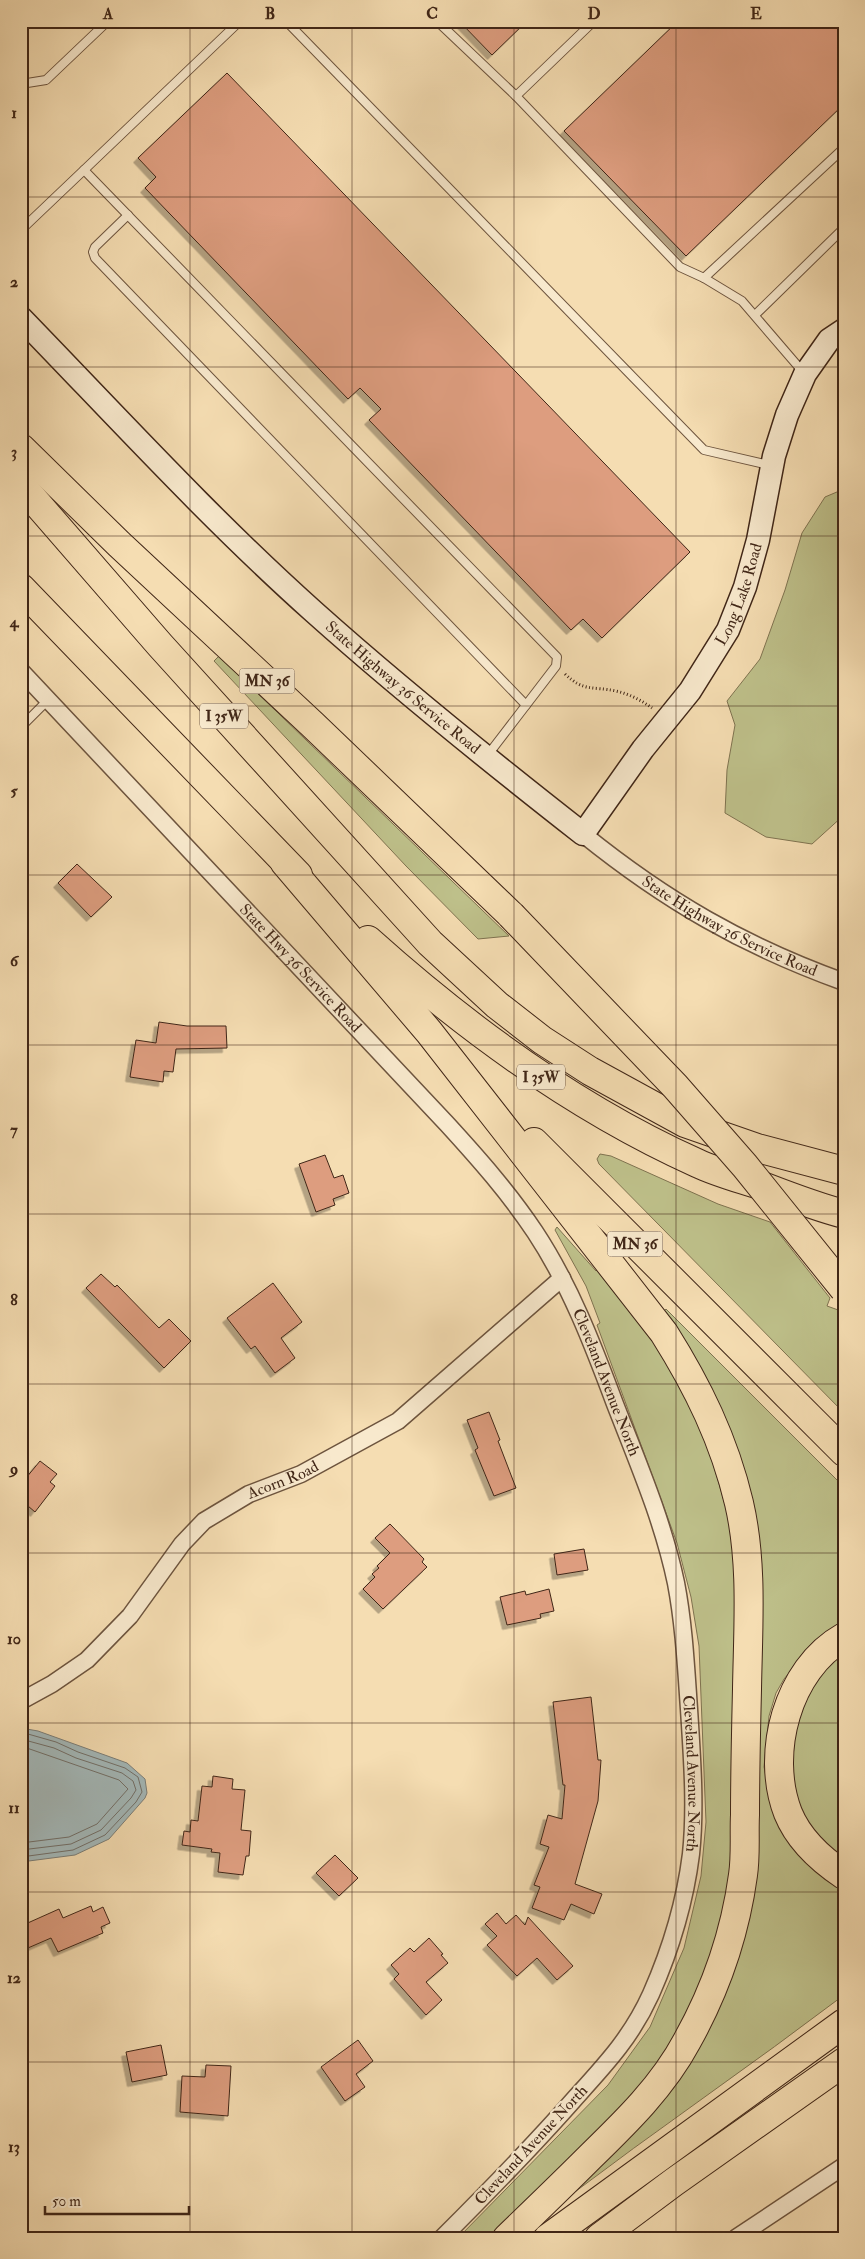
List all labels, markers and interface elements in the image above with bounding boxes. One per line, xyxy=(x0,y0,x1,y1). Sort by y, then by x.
text: A xyxy=(102,4,114,24)
text: B xyxy=(265,4,275,24)
text: C xyxy=(426,4,438,24)
text: D xyxy=(587,4,601,24)
text: E xyxy=(750,4,762,24)
text: 1 xyxy=(11,103,17,123)
text: 2 xyxy=(10,272,18,292)
text: 3 xyxy=(11,442,17,462)
street label: Long Lake Road xyxy=(711,541,767,649)
text: 4 xyxy=(9,612,20,632)
street label: State Highway 36 Service Road xyxy=(321,617,485,759)
road number: MN 36 xyxy=(240,668,294,694)
road number: I 35W xyxy=(200,704,248,728)
text: 5 xyxy=(10,781,18,801)
street label: State Highway 36 Service Road xyxy=(638,871,820,981)
street label: State Hwy 36 Service Road xyxy=(235,900,366,1037)
text: 6 xyxy=(10,951,20,971)
road number: I 35W xyxy=(517,1064,565,1090)
text: 7 xyxy=(10,1120,18,1140)
road number: MN 36 xyxy=(608,1232,662,1256)
text: 8 xyxy=(10,1290,18,1310)
street label: Cleveland Avenue North xyxy=(568,1305,645,1459)
street label: Acorn Road xyxy=(243,1456,322,1504)
text: 9 xyxy=(8,1459,18,1479)
text: 10 xyxy=(7,1629,21,1649)
street label: Cleveland Avenue North xyxy=(678,1694,703,1853)
text: 11 xyxy=(8,1798,20,1818)
text: 12 xyxy=(7,1968,21,1988)
street label: Cleveland Avenue North xyxy=(470,2080,592,2209)
text: 13 xyxy=(8,2137,20,2157)
scale bar xyxy=(45,2184,189,2216)
text: 50 m xyxy=(52,2192,81,2211)

